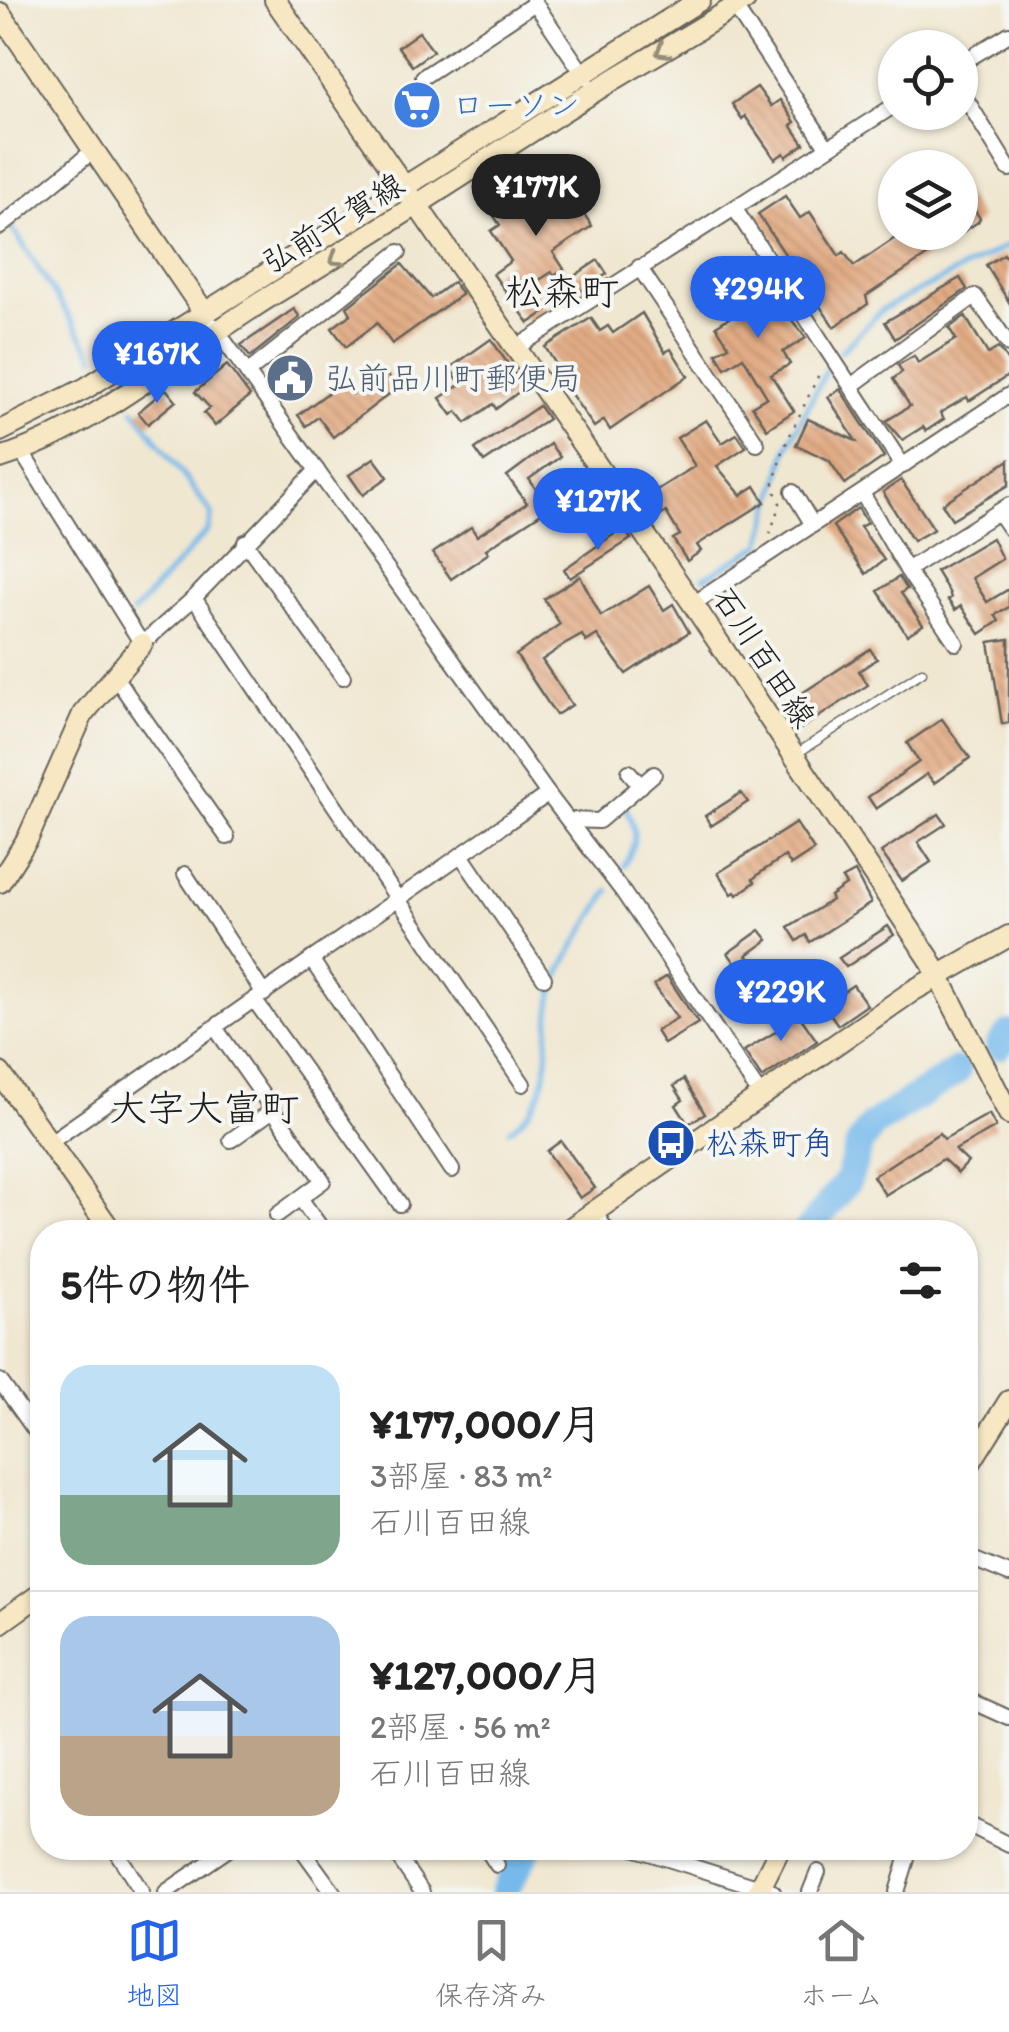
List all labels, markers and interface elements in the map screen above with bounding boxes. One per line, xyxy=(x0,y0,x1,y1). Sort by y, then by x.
map controls xyxy=(878,30,978,250)
button: locate xyxy=(878,30,978,130)
one-way arrow xyxy=(655,39,673,58)
supermarket icon: ローソン xyxy=(391,79,443,131)
place label: ローソン xyxy=(452,86,580,124)
button: layers xyxy=(878,150,978,250)
pin: ¥177K xyxy=(466,154,606,239)
street label: 弘前平賀線 xyxy=(255,164,411,282)
text: ¥177K xyxy=(494,167,578,205)
one-way arrow xyxy=(329,246,347,265)
pin: ¥294K xyxy=(688,256,828,341)
district label: 松森町 xyxy=(505,269,619,315)
text: ¥294K xyxy=(712,269,804,307)
pin: ¥167K xyxy=(87,321,227,406)
text: ¥167K xyxy=(114,334,200,372)
public building icon: 弘前品川町郵便局 xyxy=(264,352,316,404)
place label: 弘前品川町郵便局 xyxy=(325,359,581,397)
pin: ¥127K xyxy=(528,468,668,553)
text: ¥127K xyxy=(555,481,641,519)
street label: 石川百田線 xyxy=(704,580,824,734)
pin: ¥229K xyxy=(711,959,851,1044)
text: ¥229K xyxy=(737,972,825,1010)
district label: 大字大富町 xyxy=(109,1085,299,1131)
bus stop icon: 松森町角 xyxy=(645,1117,697,1169)
place label: 松森町角 xyxy=(706,1124,834,1162)
icon: filters xyxy=(893,1253,948,1308)
text: 5件の物件 xyxy=(60,1259,250,1310)
text: ¥177,000/月 xyxy=(370,1398,602,1449)
icon: home xyxy=(140,1405,260,1525)
text: 3部屋 · 83 m² xyxy=(370,1457,553,1495)
text: 石川百田線 xyxy=(370,1503,530,1541)
text: ¥127,000/月 xyxy=(370,1649,603,1700)
icon: home xyxy=(140,1656,260,1776)
text: 2部屋 · 56 m² xyxy=(370,1708,551,1746)
text: 石川百田線 xyxy=(370,1754,530,1792)
tab: 地図 xyxy=(126,1913,182,2013)
tab: 保存済み xyxy=(435,1913,547,2013)
tab: ホーム xyxy=(800,1913,883,2013)

